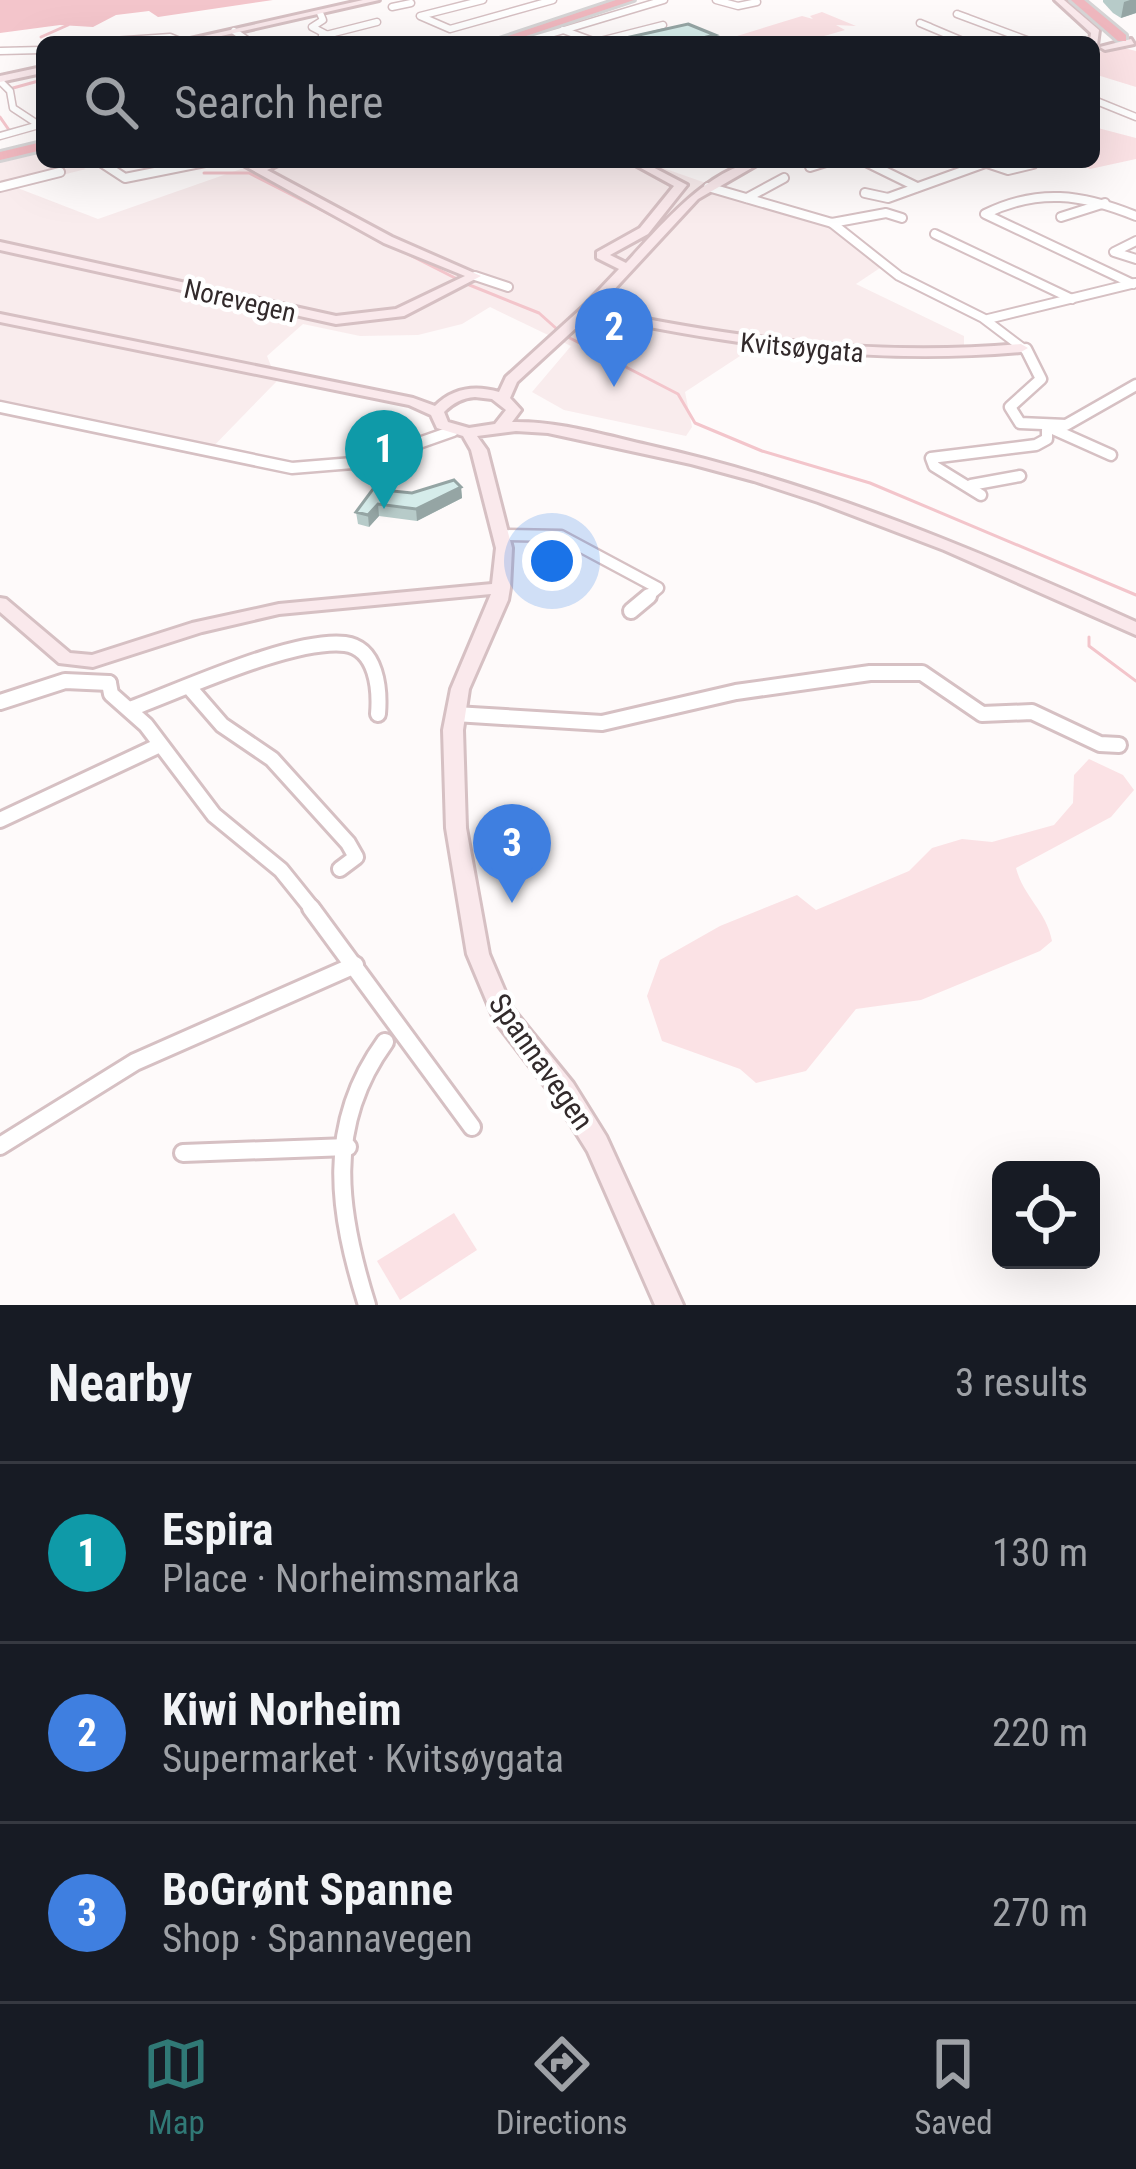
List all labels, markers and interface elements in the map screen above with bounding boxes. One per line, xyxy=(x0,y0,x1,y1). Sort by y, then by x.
search box xyxy=(36,36,1100,168)
icon: search xyxy=(78,69,144,135)
text: Search here xyxy=(174,76,383,129)
street label: Norevegen xyxy=(181,273,299,329)
pin: 2 xyxy=(575,288,653,387)
street label: Kvitsøygata xyxy=(739,327,865,369)
pin: 1 xyxy=(345,410,423,509)
your location xyxy=(522,531,582,591)
pin: 3 xyxy=(473,804,551,903)
street label: Spannavegen xyxy=(482,987,601,1136)
map controls xyxy=(992,1161,1100,1269)
button: locate xyxy=(992,1161,1100,1269)
text: Nearby xyxy=(48,1354,192,1413)
text: 3 results xyxy=(955,1360,1088,1406)
text: Espira xyxy=(162,1503,274,1556)
text: 1 xyxy=(77,1530,97,1576)
text: 130 m xyxy=(992,1530,1088,1576)
text: Place · Norheimsmarka xyxy=(162,1556,520,1602)
text: Kiwi Norheim xyxy=(162,1683,402,1736)
text: 2 xyxy=(77,1710,97,1756)
text: 220 m xyxy=(992,1710,1088,1756)
text: Supermarket · Kvitsøygata xyxy=(162,1736,564,1782)
text: BoGrønt Spanne xyxy=(162,1863,453,1916)
text: 3 xyxy=(77,1890,97,1936)
text: 270 m xyxy=(992,1890,1088,1936)
text: Shop · Spannavegen xyxy=(162,1916,473,1962)
tab: Map xyxy=(143,2031,209,2142)
tab: Directions xyxy=(496,2031,628,2142)
tab: Saved xyxy=(914,2031,993,2142)

